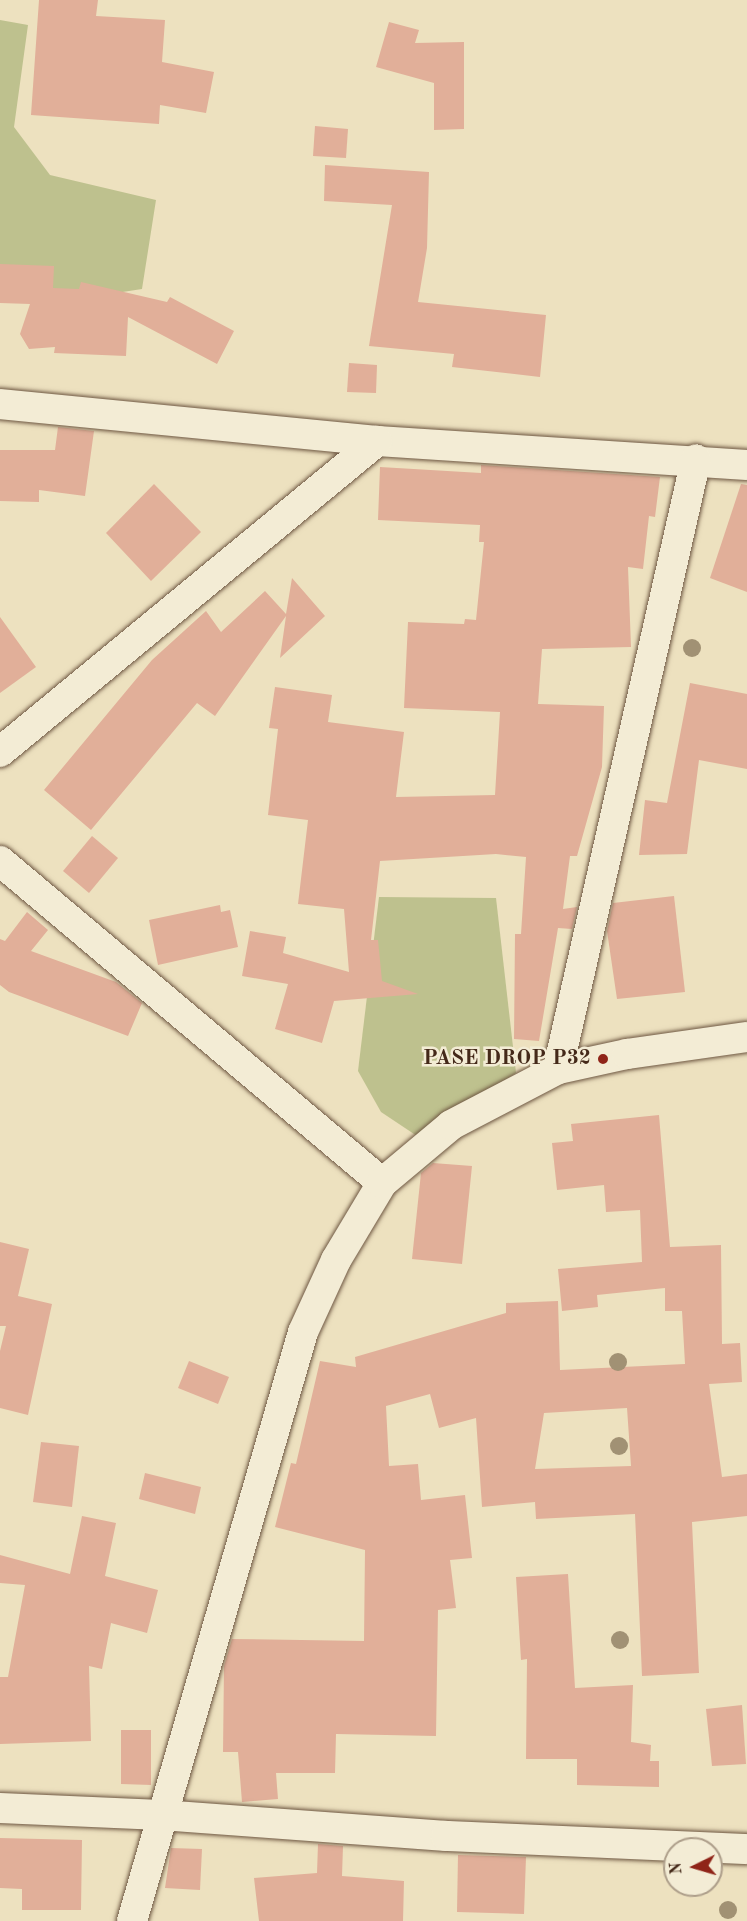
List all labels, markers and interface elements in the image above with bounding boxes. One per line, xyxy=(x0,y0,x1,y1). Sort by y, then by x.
place label: PASE DROP P32 xyxy=(423,1046,591,1072)
marker: PASE DROP P32 xyxy=(596,1052,610,1066)
north arrow xyxy=(663,1837,723,1897)
text: N xyxy=(669,1862,686,1875)

